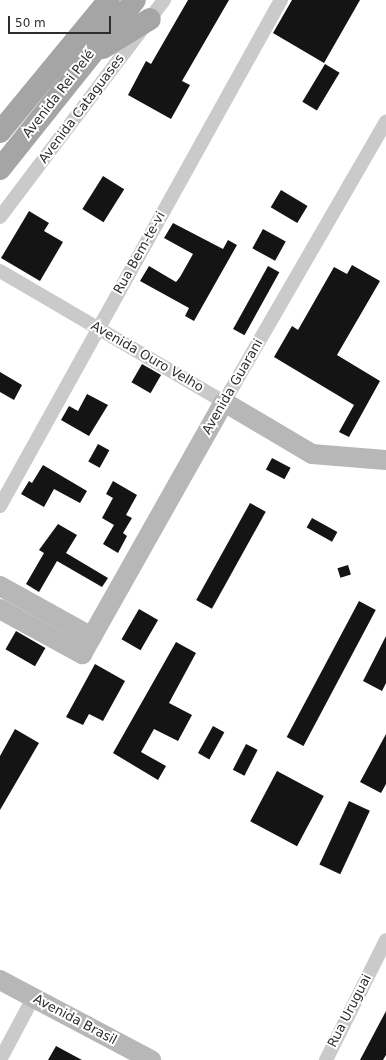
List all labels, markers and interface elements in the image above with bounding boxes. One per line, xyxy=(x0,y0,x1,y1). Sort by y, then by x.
scale bar xyxy=(10,8,113,34)
text: 50 m xyxy=(15,16,46,30)
street label: Avenida Rei Pelé xyxy=(20,47,98,141)
street label: Avenida Cataguases xyxy=(36,52,128,166)
street label: Rua Bem-te-vi xyxy=(111,209,169,297)
street label: Avenida Ouro Velho xyxy=(88,318,206,396)
street label: Avenida Guarani xyxy=(199,337,267,437)
street label: Rua Uruguai xyxy=(325,972,375,1050)
street label: Avenida Brasil xyxy=(31,991,119,1049)

